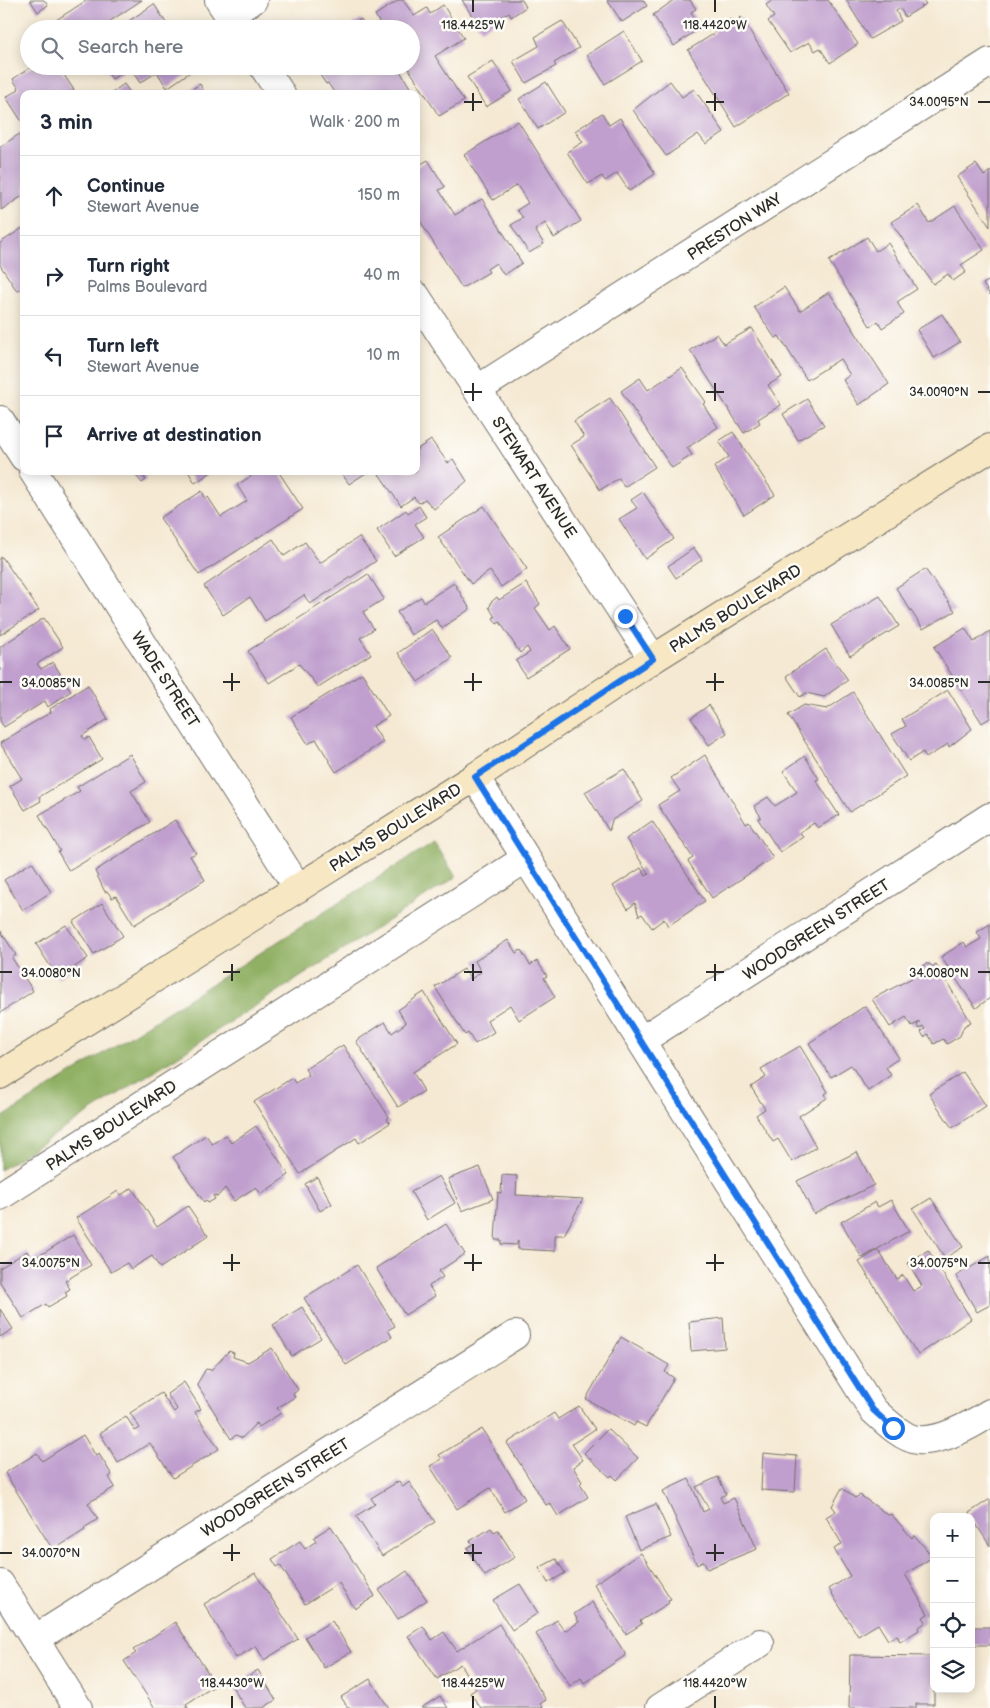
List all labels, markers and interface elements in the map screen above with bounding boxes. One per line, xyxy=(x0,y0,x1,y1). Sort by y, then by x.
text: 118.4425°W xyxy=(441,18,505,33)
text: 118.4420°W xyxy=(683,18,747,33)
search box xyxy=(20,20,420,75)
icon: search xyxy=(38,34,66,62)
text: Search here xyxy=(78,36,183,59)
text: 34.0095°N xyxy=(909,95,969,110)
text: 3 min xyxy=(40,110,93,135)
text: Walk · 200 m xyxy=(310,113,400,132)
text: Continue xyxy=(87,175,165,198)
icon: ahead xyxy=(40,182,68,210)
text: 150 m xyxy=(358,186,400,205)
street label: PRESTON WAY xyxy=(684,189,786,265)
text: Stewart Avenue xyxy=(87,198,199,217)
text: Turn right xyxy=(87,255,170,278)
icon: right xyxy=(40,262,68,290)
text: 40 m xyxy=(363,266,400,285)
text: Palms Boulevard xyxy=(87,278,207,297)
text: Turn left xyxy=(87,335,159,358)
icon: left xyxy=(40,342,68,370)
text: 10 m xyxy=(367,346,400,365)
text: Stewart Avenue xyxy=(87,358,199,377)
text: 34.0090°N xyxy=(909,385,969,400)
street label: STEWART AVENUE xyxy=(487,413,580,542)
icon: arrive xyxy=(40,422,68,450)
text: Arrive at destination xyxy=(87,424,262,447)
street label: PALMS BOULEVARD xyxy=(666,561,805,658)
route end xyxy=(614,605,637,628)
street label: WADE STREET xyxy=(127,628,203,732)
text: 34.0085°N xyxy=(21,676,81,691)
text: 34.0085°N xyxy=(909,676,969,691)
street label: PALMS BOULEVARD xyxy=(326,780,465,877)
street label: WOODGREEN STREET xyxy=(740,875,894,985)
text: 34.0080°N xyxy=(21,966,81,981)
text: 34.0080°N xyxy=(909,966,969,981)
street label: PALMS BOULEVARD xyxy=(43,1077,181,1176)
text: 34.0075°N xyxy=(22,1256,80,1271)
text: 34.0075°N xyxy=(910,1256,968,1271)
route start xyxy=(882,1417,905,1440)
street label: WOODGREEN STREET xyxy=(198,1435,354,1542)
map controls xyxy=(930,1513,975,1693)
button: + xyxy=(930,1513,975,1558)
text: 34.0070°N xyxy=(22,1546,80,1561)
button: − xyxy=(930,1558,975,1603)
button: locate xyxy=(930,1603,975,1648)
button: layers xyxy=(930,1648,975,1693)
text: 118.4430°W xyxy=(200,1676,264,1691)
text: 118.4425°W xyxy=(441,1676,505,1691)
text: 118.4420°W xyxy=(683,1676,747,1691)

